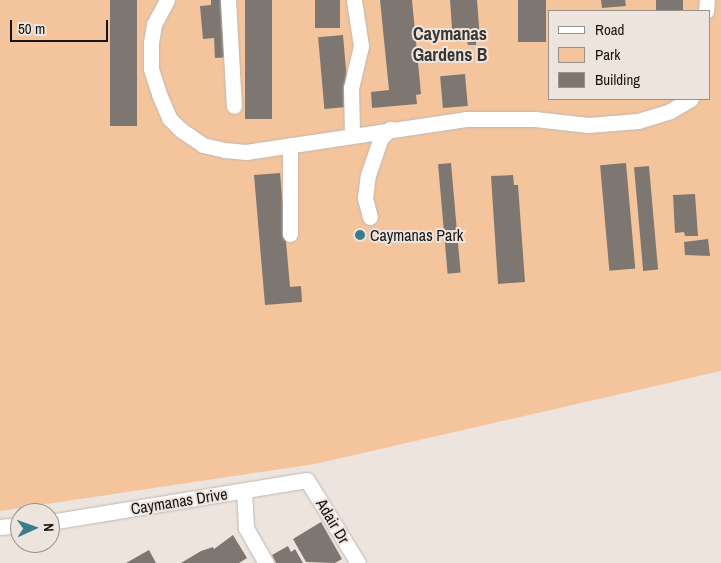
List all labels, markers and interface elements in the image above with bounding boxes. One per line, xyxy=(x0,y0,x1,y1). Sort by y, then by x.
scale bar xyxy=(12,10,110,42)
legend xyxy=(548,10,711,100)
text: 50 m xyxy=(18,18,45,39)
text: Road xyxy=(595,19,624,40)
district label: Caymanas Gardens B xyxy=(413,24,487,66)
text: Park xyxy=(595,44,620,65)
text: Building xyxy=(595,69,640,90)
place label: Caymanas Park xyxy=(370,225,463,245)
marker: Caymanas Park xyxy=(354,229,366,241)
street label: Caymanas Drive xyxy=(129,484,229,518)
street label: Adair Dr xyxy=(312,495,354,547)
north arrow xyxy=(10,503,60,553)
text: N xyxy=(40,523,58,532)

